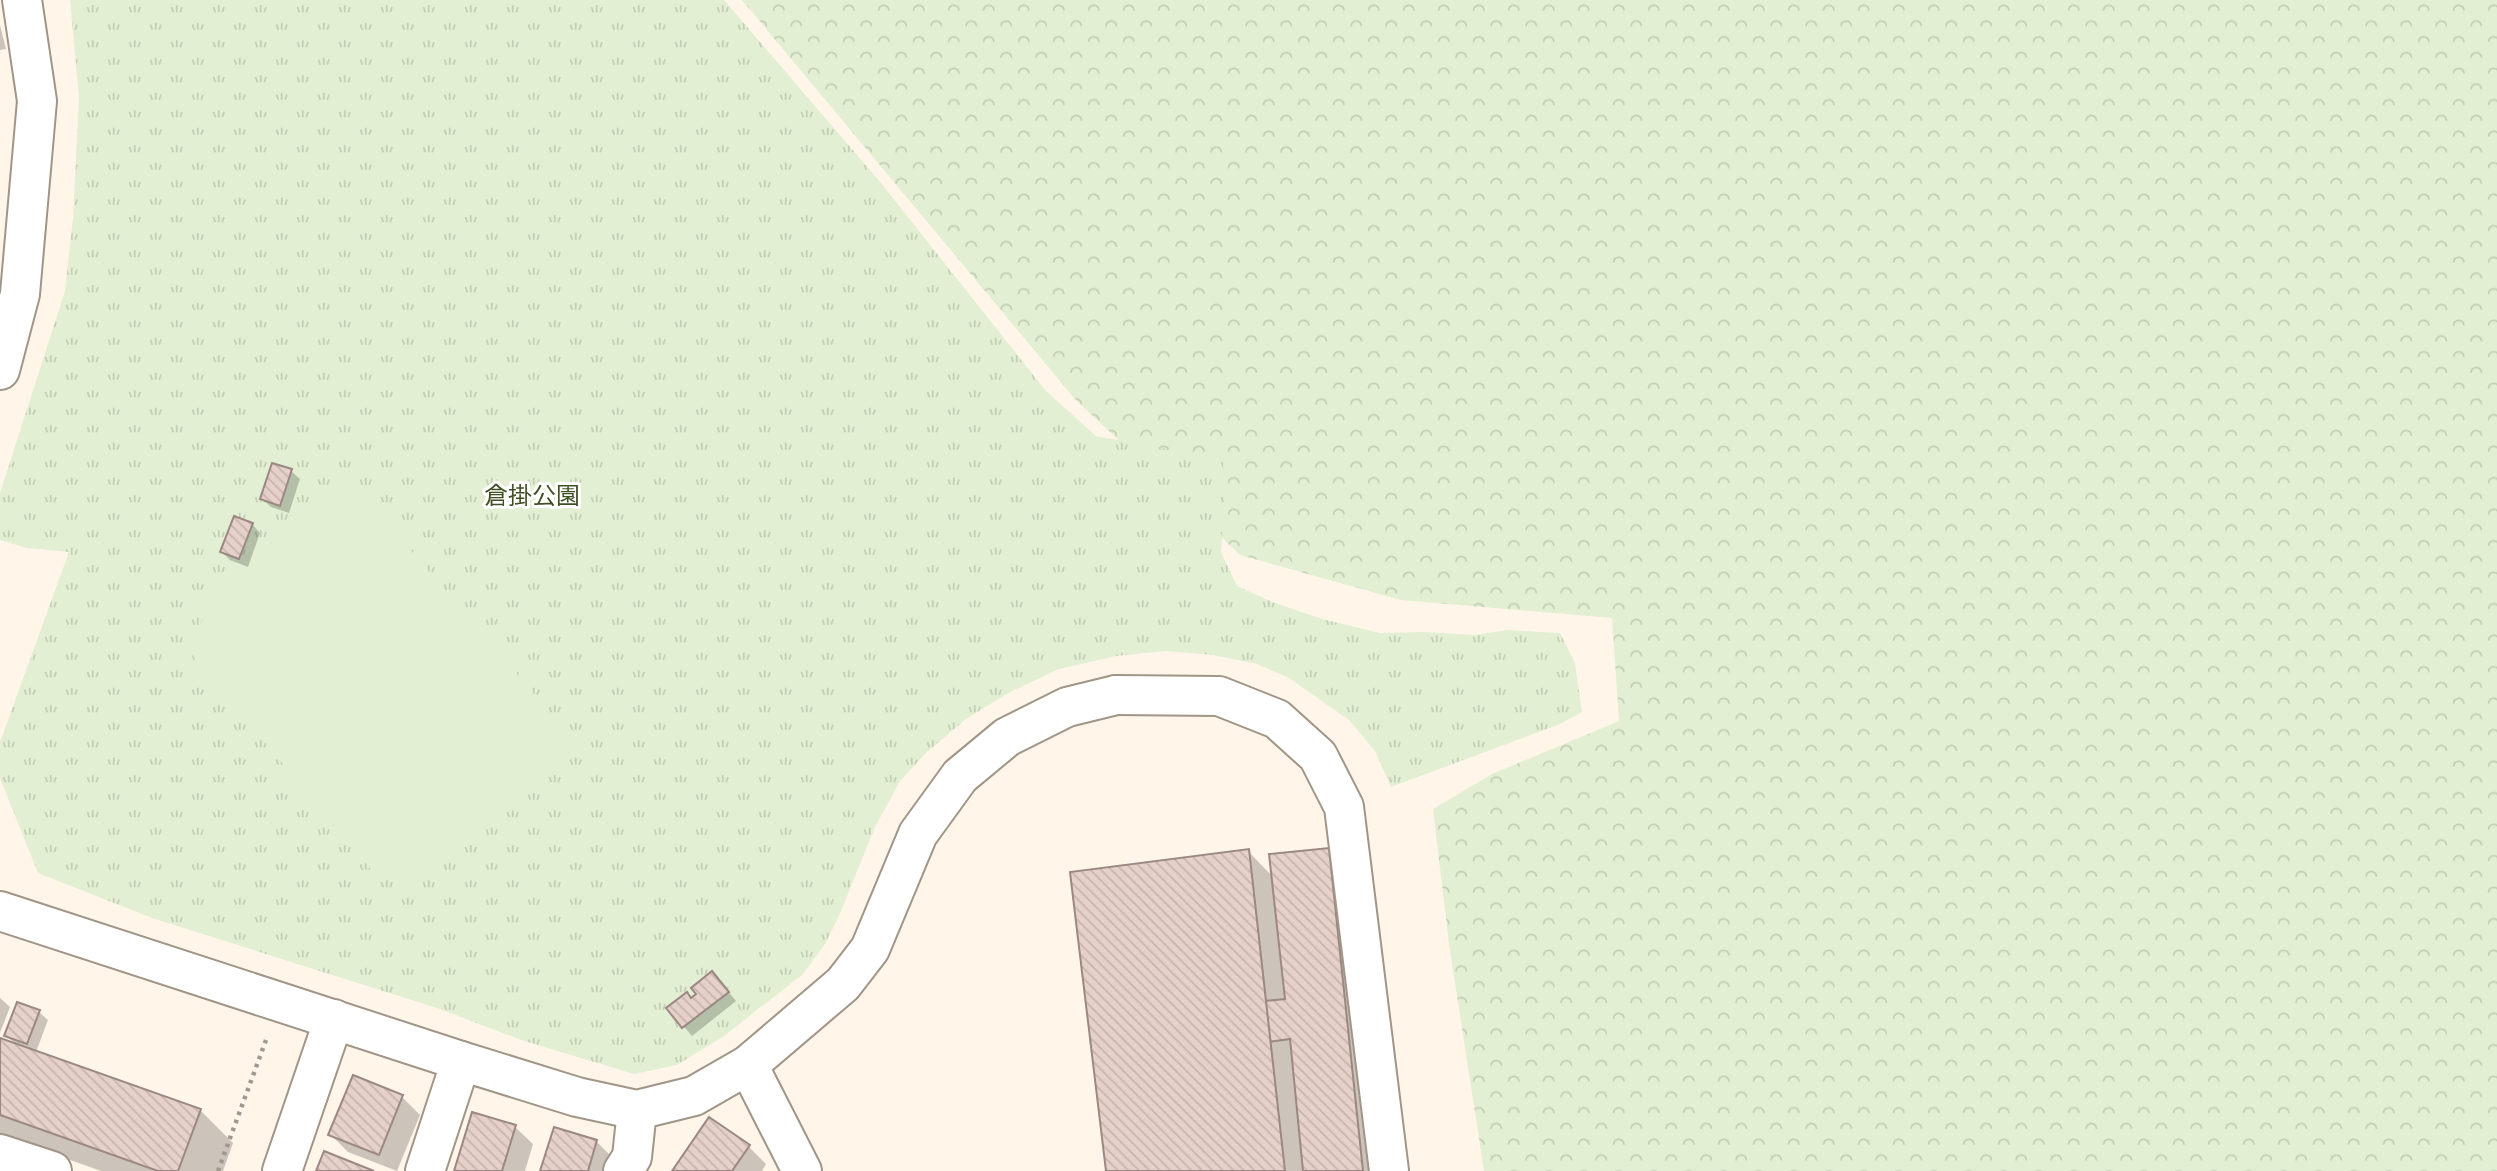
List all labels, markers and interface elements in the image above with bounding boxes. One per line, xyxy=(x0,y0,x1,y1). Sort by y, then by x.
park label: 倉掛公園 xyxy=(484,478,580,511)

